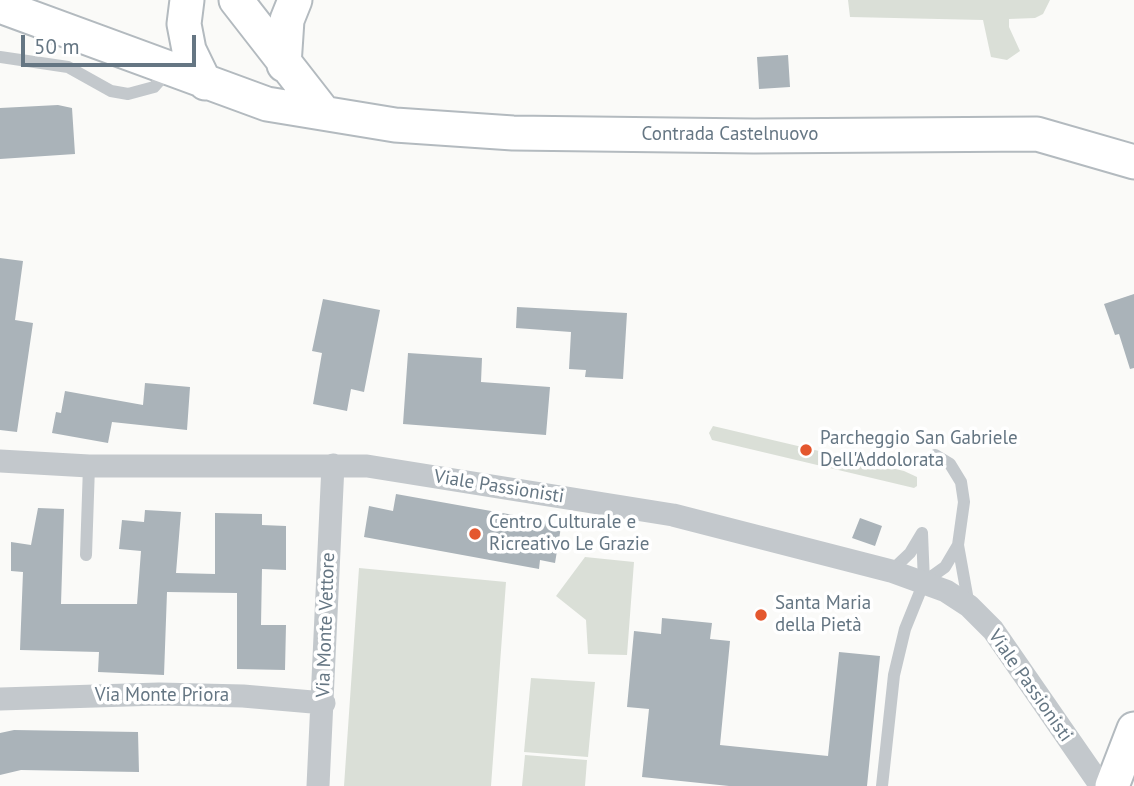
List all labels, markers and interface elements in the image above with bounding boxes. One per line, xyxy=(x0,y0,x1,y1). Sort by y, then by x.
scale bar xyxy=(24,21,200,65)
text: 50 m xyxy=(34,33,80,60)
street label: Contrada Castelnuovo xyxy=(642,124,818,146)
place label: Parcheggio San Gabriele Dell'Addolorata xyxy=(820,428,1018,472)
marker: Parcheggio San Gabriele Dell'Addolorata xyxy=(798,442,814,458)
street label: Viale Passionisti xyxy=(432,465,566,509)
place label: Centro Culturale e Ricreativo Le Grazie xyxy=(489,512,649,556)
marker: Centro Culturale e Ricreativo Le Grazie xyxy=(467,526,483,542)
street label: Via Monte Vettore xyxy=(312,552,340,698)
place label: Santa Maria della Pietà xyxy=(775,593,871,637)
marker: Santa Maria della Pietà xyxy=(753,607,769,623)
street label: Viale Passionisti xyxy=(983,626,1077,746)
street label: Via Monte Priora xyxy=(95,685,229,707)

